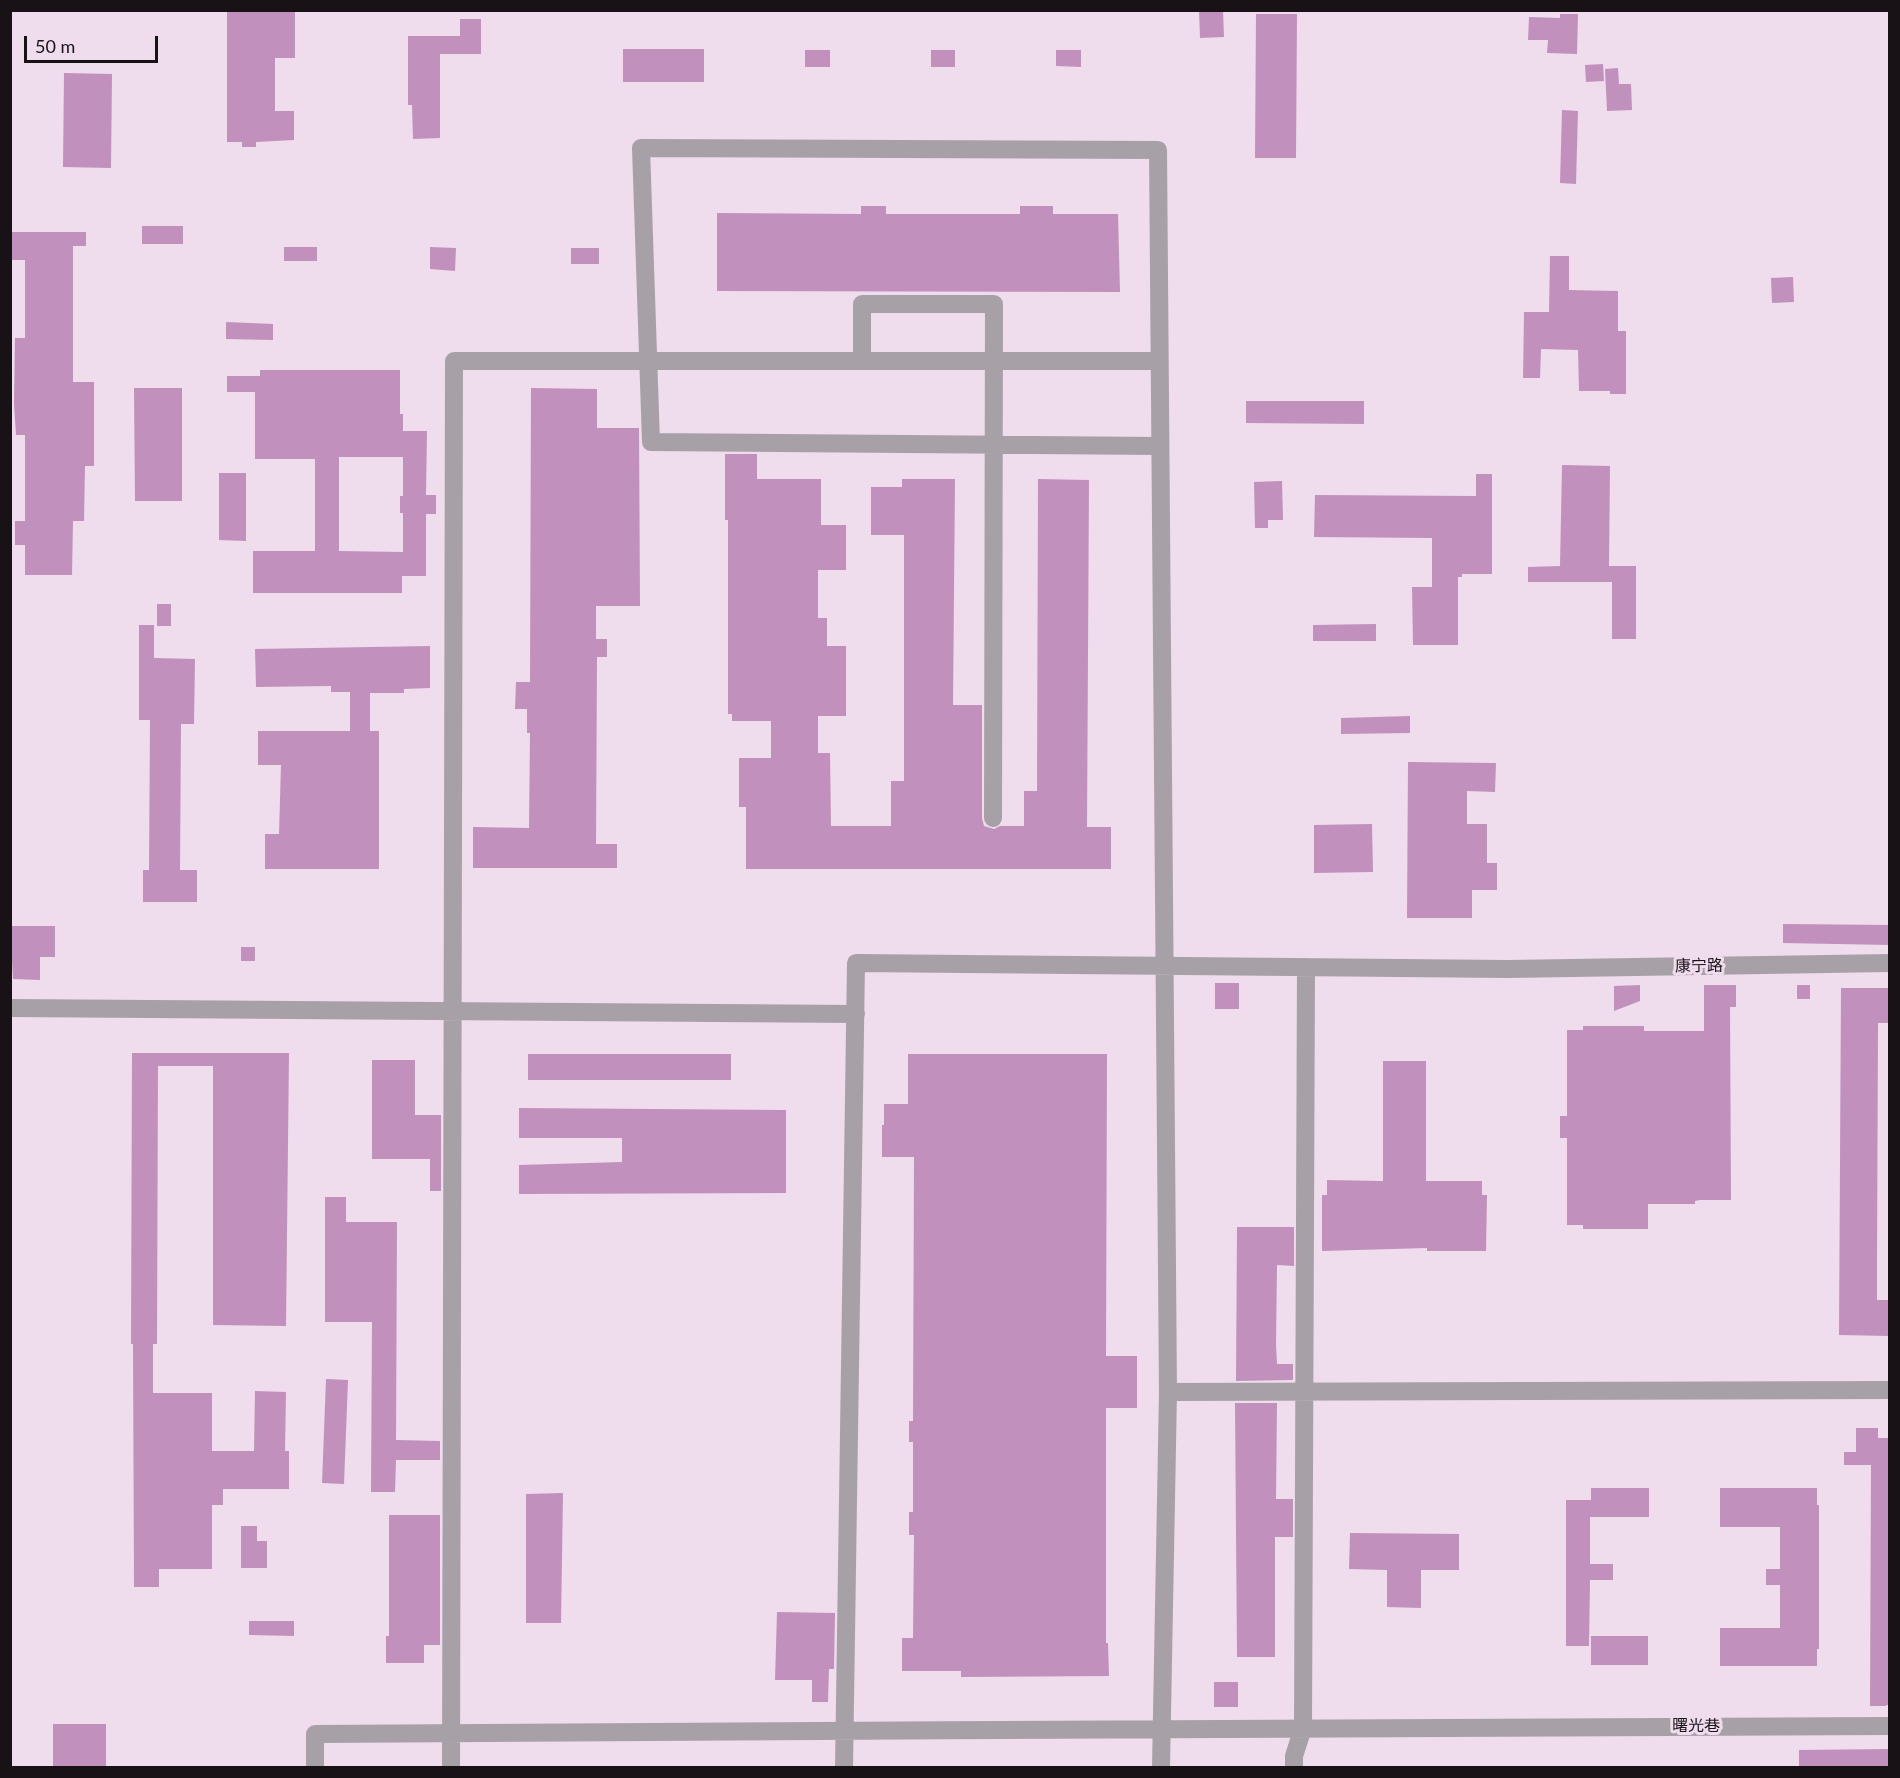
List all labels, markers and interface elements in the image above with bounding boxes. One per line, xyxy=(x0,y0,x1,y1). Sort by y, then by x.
scale bar xyxy=(27,24,160,62)
text: 50 m xyxy=(35,35,75,57)
street label: 康宁路 xyxy=(1675,956,1723,976)
street label: 曙光巷 xyxy=(1672,1716,1720,1736)

